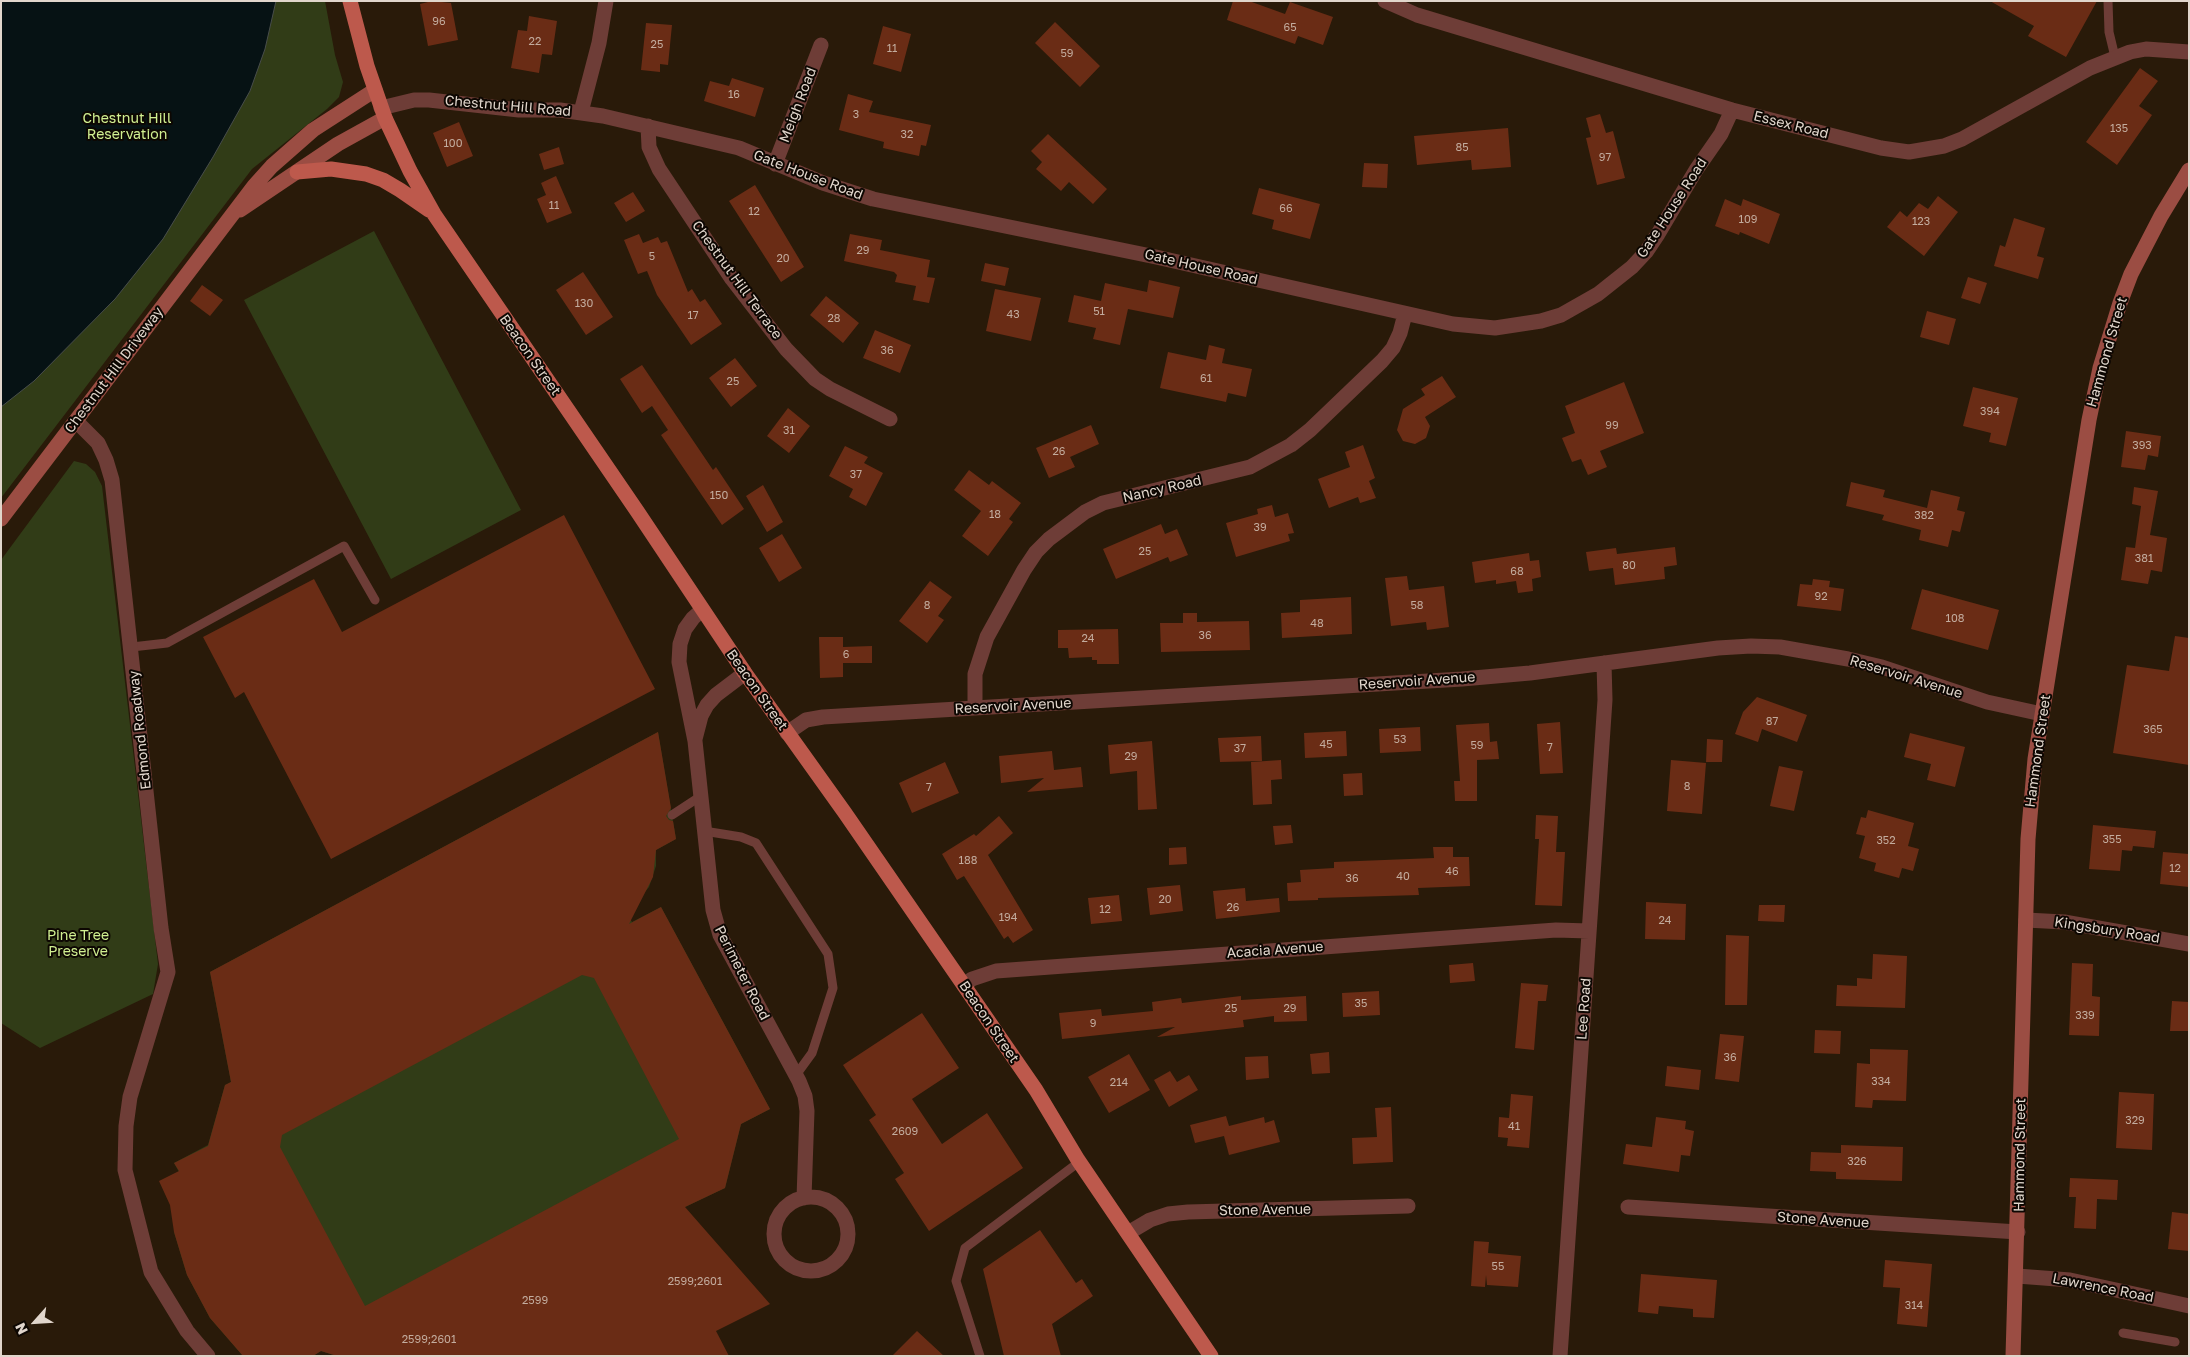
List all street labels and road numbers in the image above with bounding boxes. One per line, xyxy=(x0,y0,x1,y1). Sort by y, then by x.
street label: Meigh Road xyxy=(776,65,820,145)
street label: Chestnut Hill Road xyxy=(444,92,572,120)
street label: Essex Road xyxy=(1752,108,1830,142)
street label: Gate House Road xyxy=(751,146,865,204)
street label: Gate House Road xyxy=(1633,155,1711,261)
street label: Chestnut Hill Terrace xyxy=(688,218,786,342)
street label: Gate House Road xyxy=(1143,246,1259,288)
street label: Hammond Street xyxy=(2083,295,2131,409)
street label: Chestnut Hill Driveway xyxy=(61,304,167,436)
street label: Beacon Street xyxy=(496,311,564,399)
street label: Nancy Road xyxy=(1121,472,1203,506)
street label: Beacon Street xyxy=(723,646,791,734)
street label: Reservoir Avenue xyxy=(1848,652,1964,702)
street label: Reservoir Avenue xyxy=(1358,669,1476,693)
street label: Edmond Roadway xyxy=(125,670,155,790)
street label: Hammond Street xyxy=(2022,693,2054,809)
street label: Reservoir Avenue xyxy=(954,695,1072,717)
street label: Kingsbury Road xyxy=(2053,913,2161,947)
street label: Perimeter Road xyxy=(711,923,773,1023)
street label: Acacia Avenue xyxy=(1226,938,1324,962)
street label: Beacon Street xyxy=(955,978,1023,1066)
street label: Lee Road xyxy=(1573,978,1595,1040)
street label: Hammond Street xyxy=(2011,1098,2029,1212)
street label: Stone Avenue xyxy=(1219,1201,1311,1219)
street label: Stone Avenue xyxy=(1776,1208,1870,1232)
street label: Lawrence Road xyxy=(2051,1270,2155,1306)

